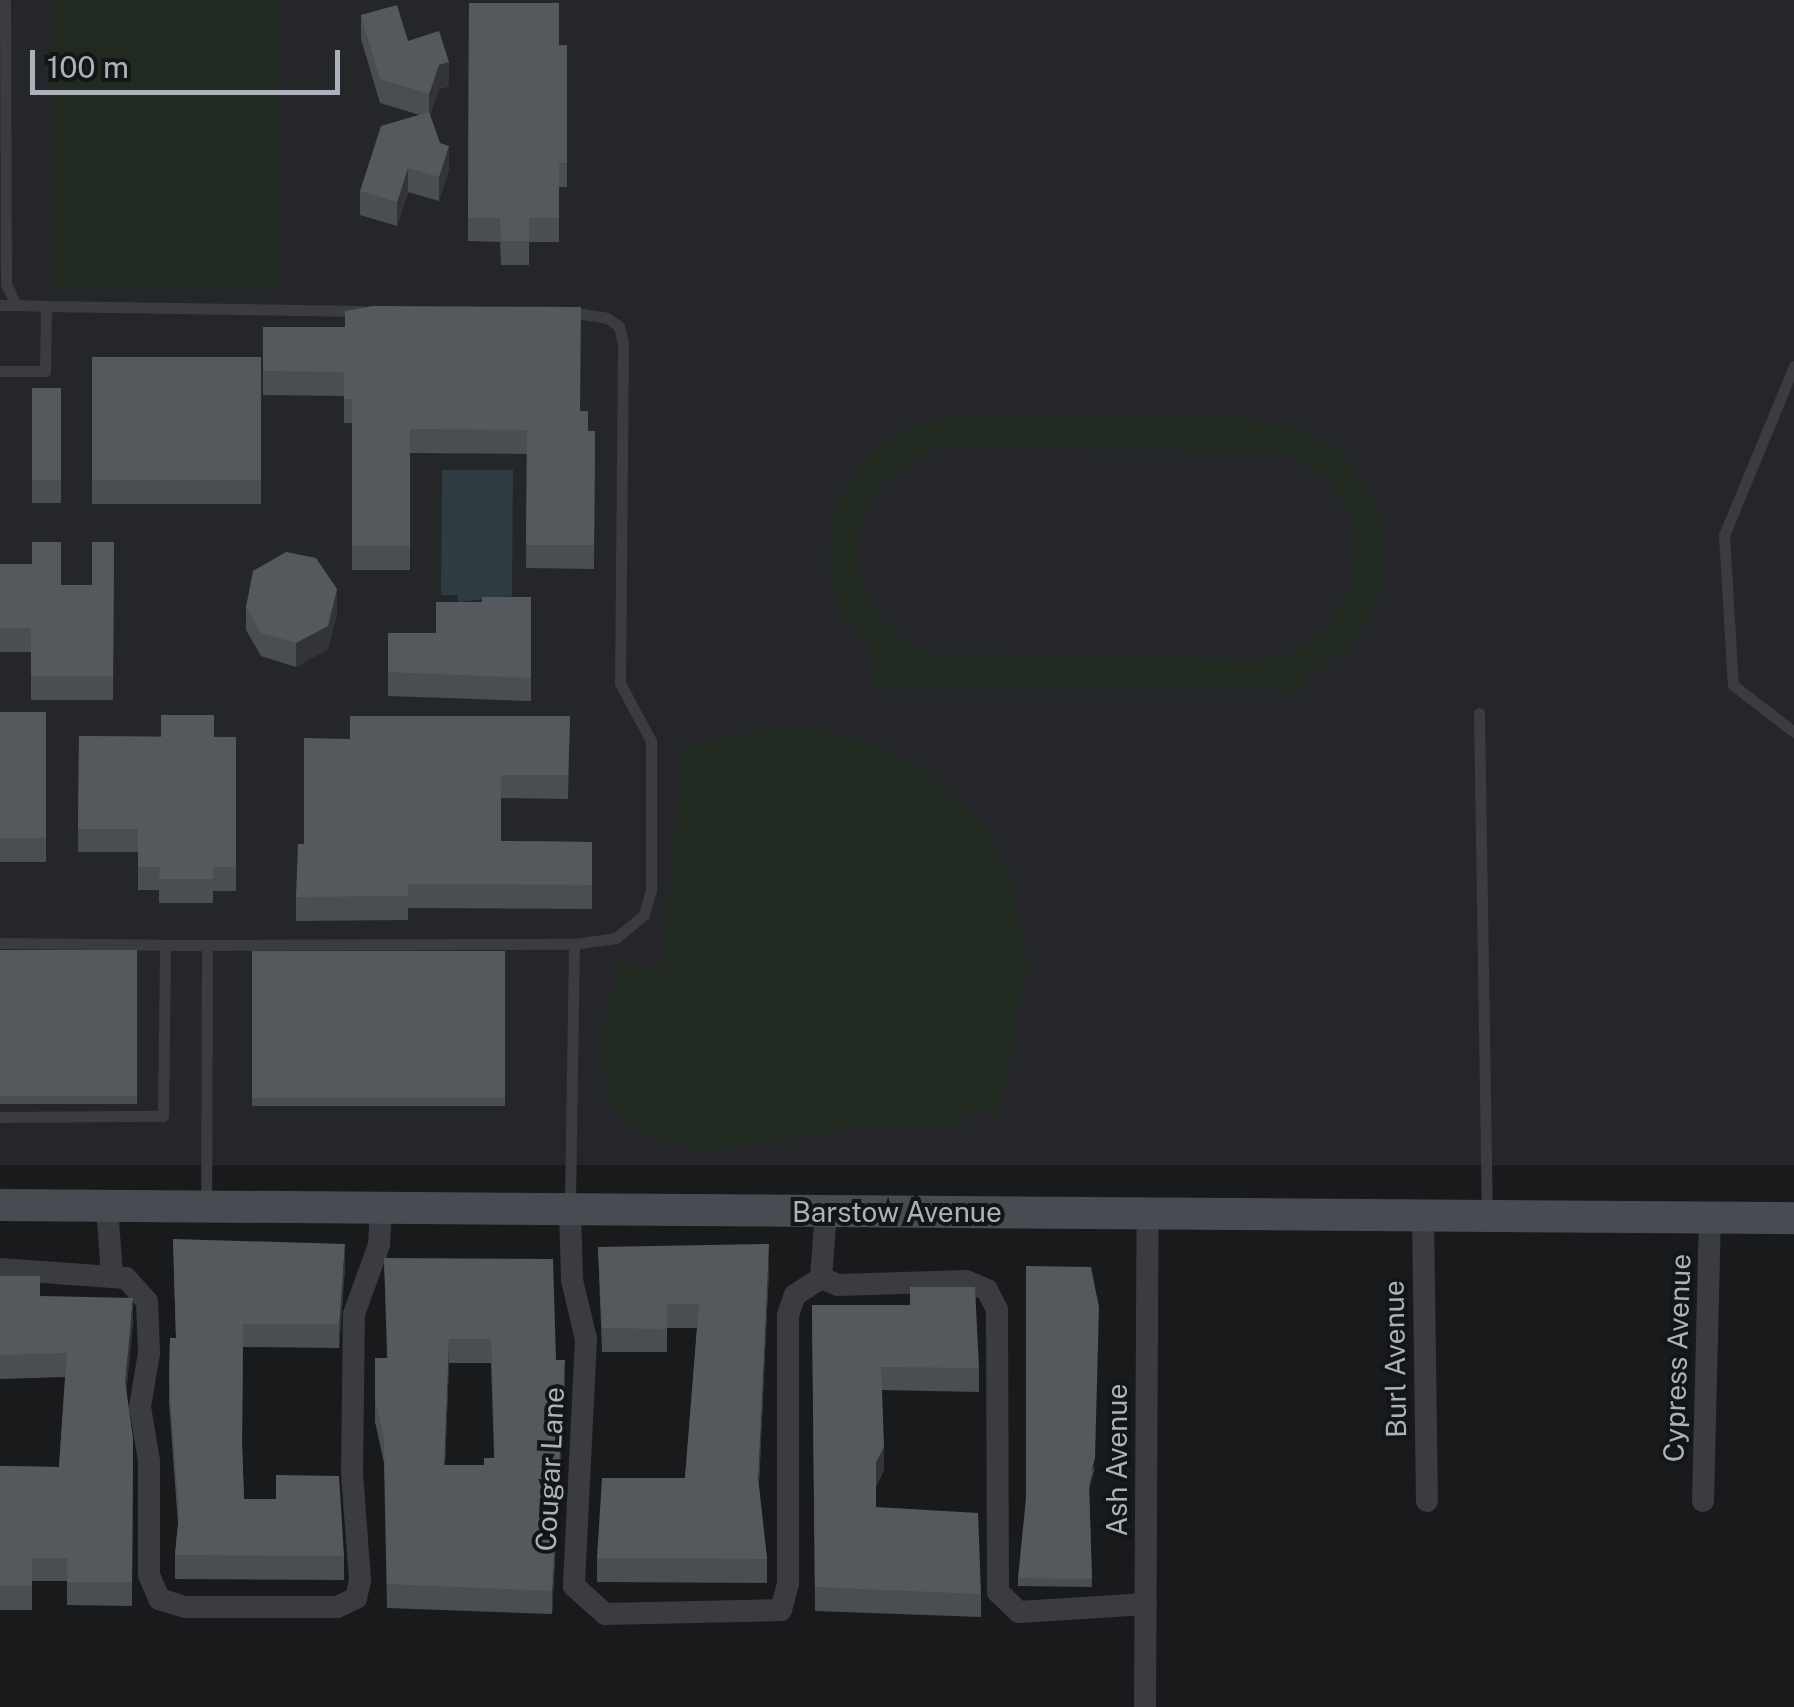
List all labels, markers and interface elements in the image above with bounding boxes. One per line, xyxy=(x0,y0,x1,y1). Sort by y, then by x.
scale bar xyxy=(35,30,345,92)
text: 100 m xyxy=(47,49,129,85)
street label: Barstow Avenue xyxy=(792,1195,1002,1229)
street label: Cypress Avenue xyxy=(1657,1253,1697,1463)
street label: Burl Avenue xyxy=(1377,1280,1413,1438)
street label: Ash Avenue xyxy=(1100,1384,1134,1536)
street label: Cougar Lane xyxy=(529,1386,571,1552)

